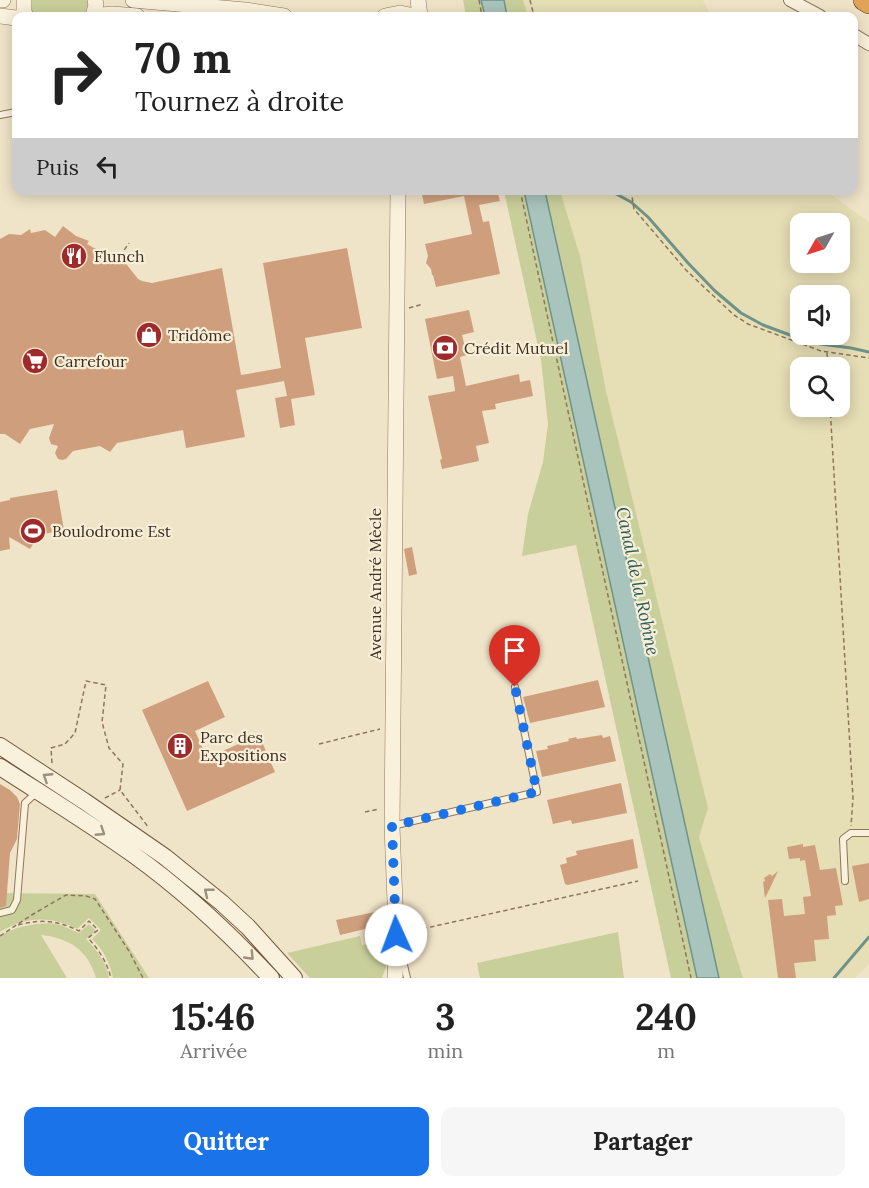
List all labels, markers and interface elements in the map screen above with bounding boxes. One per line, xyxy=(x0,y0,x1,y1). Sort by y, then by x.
text: 70 m xyxy=(135,31,231,85)
icon: right xyxy=(36,36,114,114)
text: Tournez à droite xyxy=(135,84,344,118)
icon: left xyxy=(91,150,124,183)
text: Puis xyxy=(36,153,79,181)
north arrow xyxy=(790,213,850,273)
map controls xyxy=(790,213,850,417)
restaurant icon: Flunch xyxy=(59,241,89,271)
place label: Flunch xyxy=(94,246,145,266)
button: sound xyxy=(790,285,850,345)
shop icon: Tridôme xyxy=(134,320,164,350)
place label: Tridôme xyxy=(168,325,232,345)
bank icon: Crédit Mutuel xyxy=(430,333,460,363)
place label: Crédit Mutuel xyxy=(464,338,568,358)
supermarket icon: Carrefour xyxy=(20,346,50,376)
place label: Carrefour xyxy=(54,351,127,371)
button: search xyxy=(790,357,850,417)
water label: Canal de la Robine xyxy=(611,505,665,657)
street label: Avenue André Mècle xyxy=(365,508,385,661)
sports icon: Boulodrome Est xyxy=(18,516,48,546)
place label: Boulodrome Est xyxy=(52,521,172,541)
pin xyxy=(489,625,540,687)
icon: arrive xyxy=(498,634,531,667)
place label: Parc des Expositions xyxy=(200,727,287,765)
building icon: Parc des Expositions xyxy=(165,731,195,761)
one-way arrow xyxy=(43,773,54,784)
one-way arrow xyxy=(94,825,105,836)
one-way arrow xyxy=(204,889,215,900)
position arrow xyxy=(364,903,428,967)
one-way arrow xyxy=(243,949,254,960)
text: 15:46 xyxy=(172,994,255,1040)
text: 3 xyxy=(435,994,455,1040)
text: 240 xyxy=(635,994,697,1040)
text: Arrivée xyxy=(180,1038,247,1063)
text: min xyxy=(428,1038,463,1063)
text: m xyxy=(657,1038,675,1063)
button: Quitter xyxy=(24,1107,429,1176)
button: Partager xyxy=(441,1107,845,1176)

